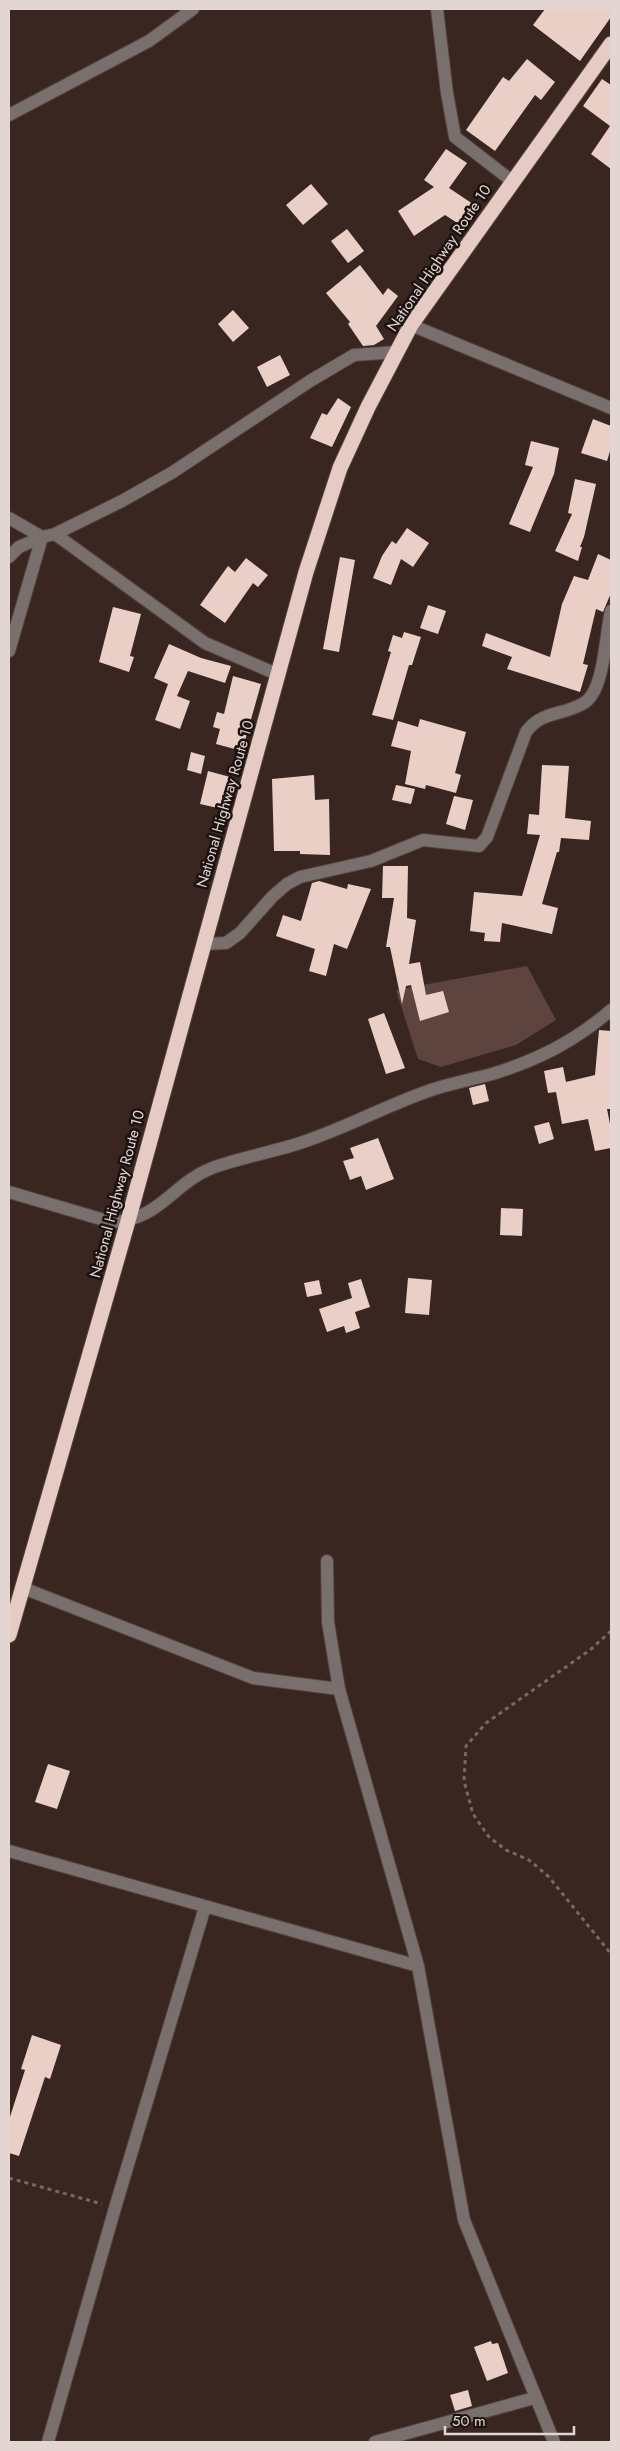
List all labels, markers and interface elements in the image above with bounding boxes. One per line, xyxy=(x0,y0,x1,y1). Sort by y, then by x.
street label: National Highway Route 10 xyxy=(382,180,496,336)
street label: National Highway Route 10 xyxy=(191,718,259,890)
street label: National Highway Route 10 xyxy=(84,1108,150,1280)
scale bar xyxy=(445,2404,574,2436)
text: 50 m xyxy=(452,2410,486,2432)

